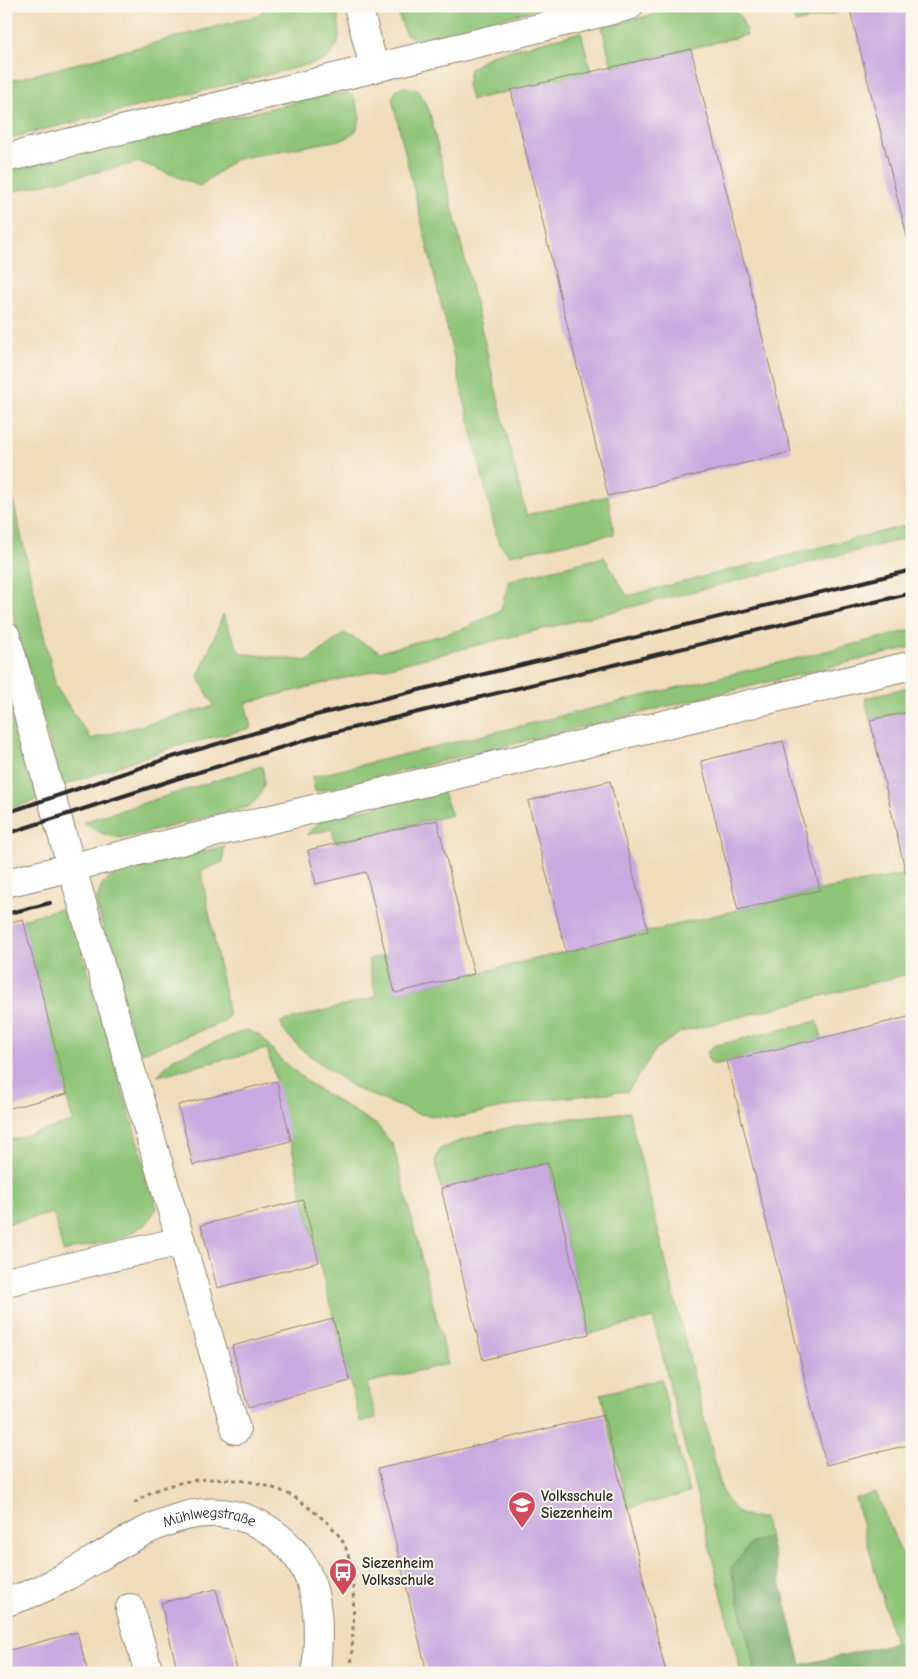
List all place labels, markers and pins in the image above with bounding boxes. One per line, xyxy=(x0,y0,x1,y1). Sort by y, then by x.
place label: Volksschule Siezenheim xyxy=(541,1487,613,1522)
school or university icon: Volksschule Siezenheim xyxy=(507,1490,537,1529)
place label: Siezenheim Volksschule xyxy=(362,1554,434,1589)
bus stop icon: Siezenheim Volksschule xyxy=(328,1557,358,1596)

